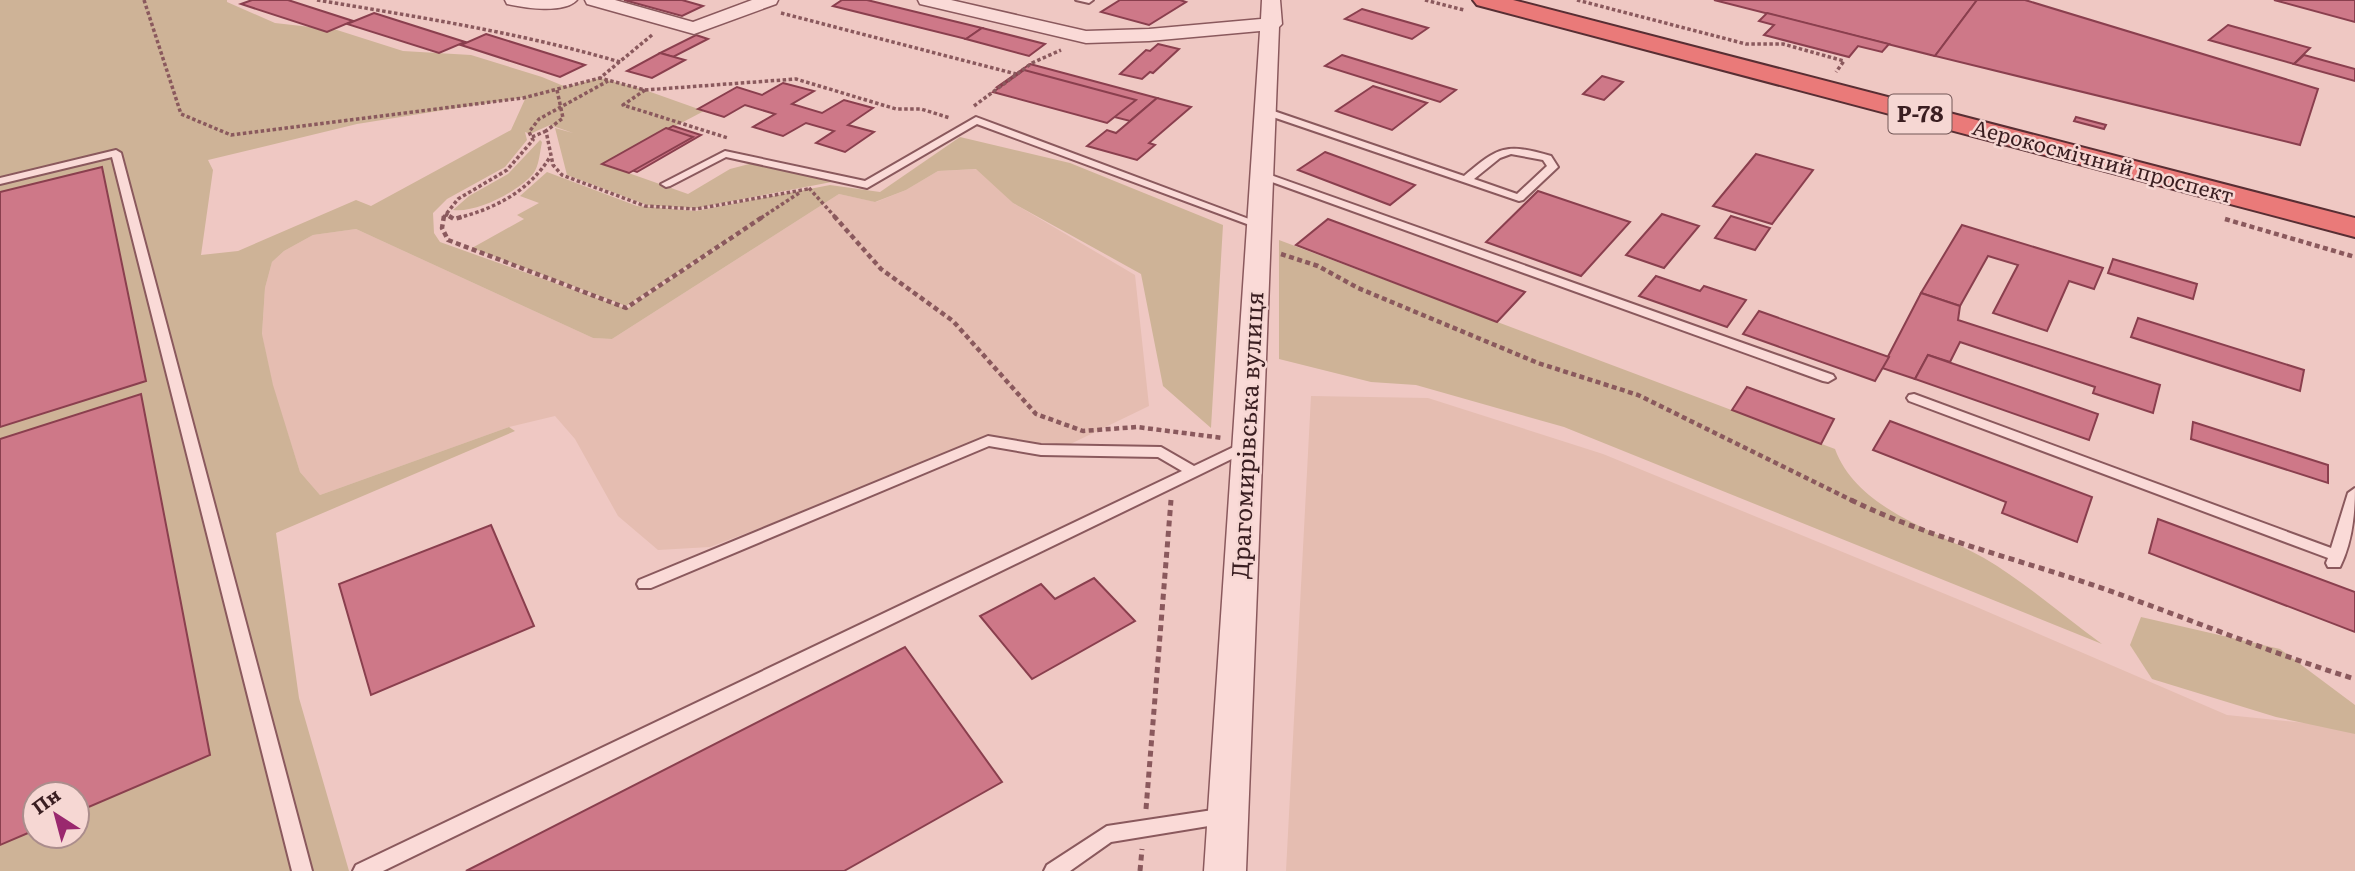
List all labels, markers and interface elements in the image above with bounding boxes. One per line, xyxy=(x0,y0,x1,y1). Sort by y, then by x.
road number: Р-78 xyxy=(1888,94,1952,134)
street label: Аерокосмічний проспект xyxy=(1969,110,2238,209)
street label: Драгомирівська вулиця xyxy=(1221,290,1271,579)
north arrow xyxy=(21,780,91,850)
text: Пн xyxy=(25,780,66,820)

